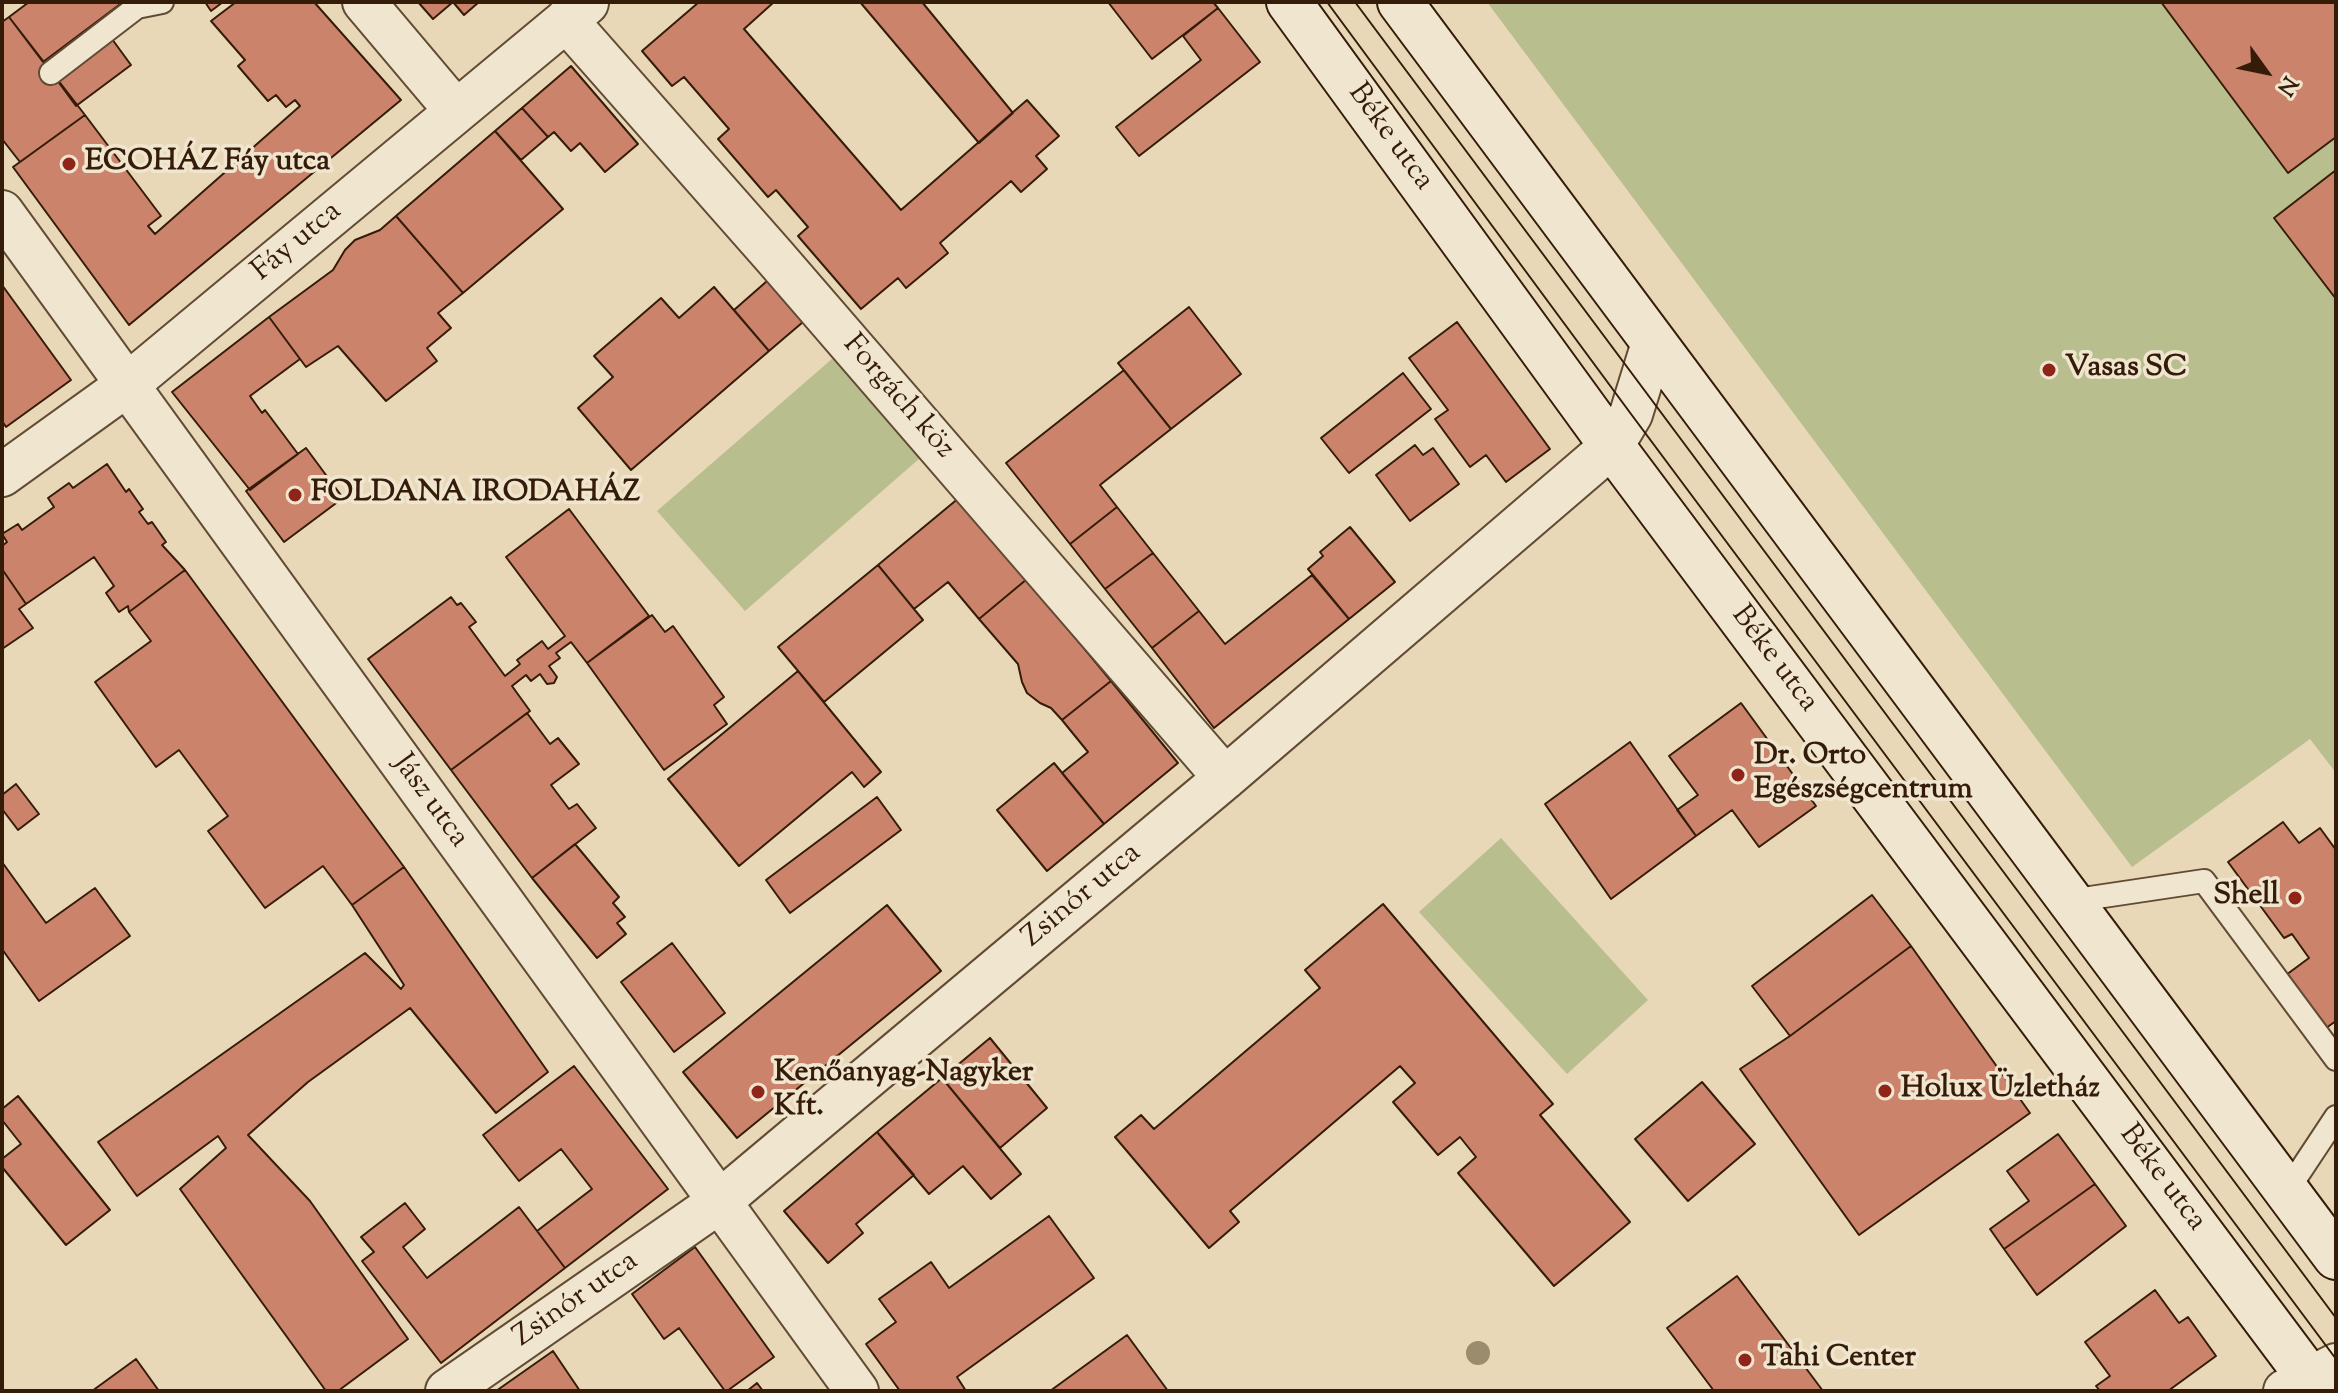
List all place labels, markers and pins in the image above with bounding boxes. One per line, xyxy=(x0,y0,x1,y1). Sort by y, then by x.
place label: ECOHÁZ Fáy utca xyxy=(85,146,330,182)
marker: ECOHÁZ Fáy utca xyxy=(60,155,78,173)
place label: Vasas SC xyxy=(2065,352,2187,388)
marker: Vasas SC xyxy=(2040,361,2058,379)
place label: FOLDANA IRODAHÁZ xyxy=(311,477,640,513)
marker: FOLDANA IRODAHÁZ xyxy=(286,486,304,504)
place label: Dr. Orto Egészségcentrum xyxy=(1754,740,1973,810)
marker: Dr. Orto Egészségcentrum xyxy=(1729,766,1747,784)
place label: Shell xyxy=(2213,880,2279,916)
marker: Shell xyxy=(2286,889,2304,907)
place label: Kenőanyag-Nagyker Kft. xyxy=(774,1057,1033,1128)
place label: Holux Üzletház xyxy=(1901,1073,2100,1109)
marker: Holux Üzletház xyxy=(1876,1082,1894,1100)
marker: Kenőanyag-Nagyker Kft. xyxy=(749,1083,767,1101)
place label: Tahi Center xyxy=(1761,1342,1916,1378)
marker: Tahi Center xyxy=(1736,1351,1754,1369)

